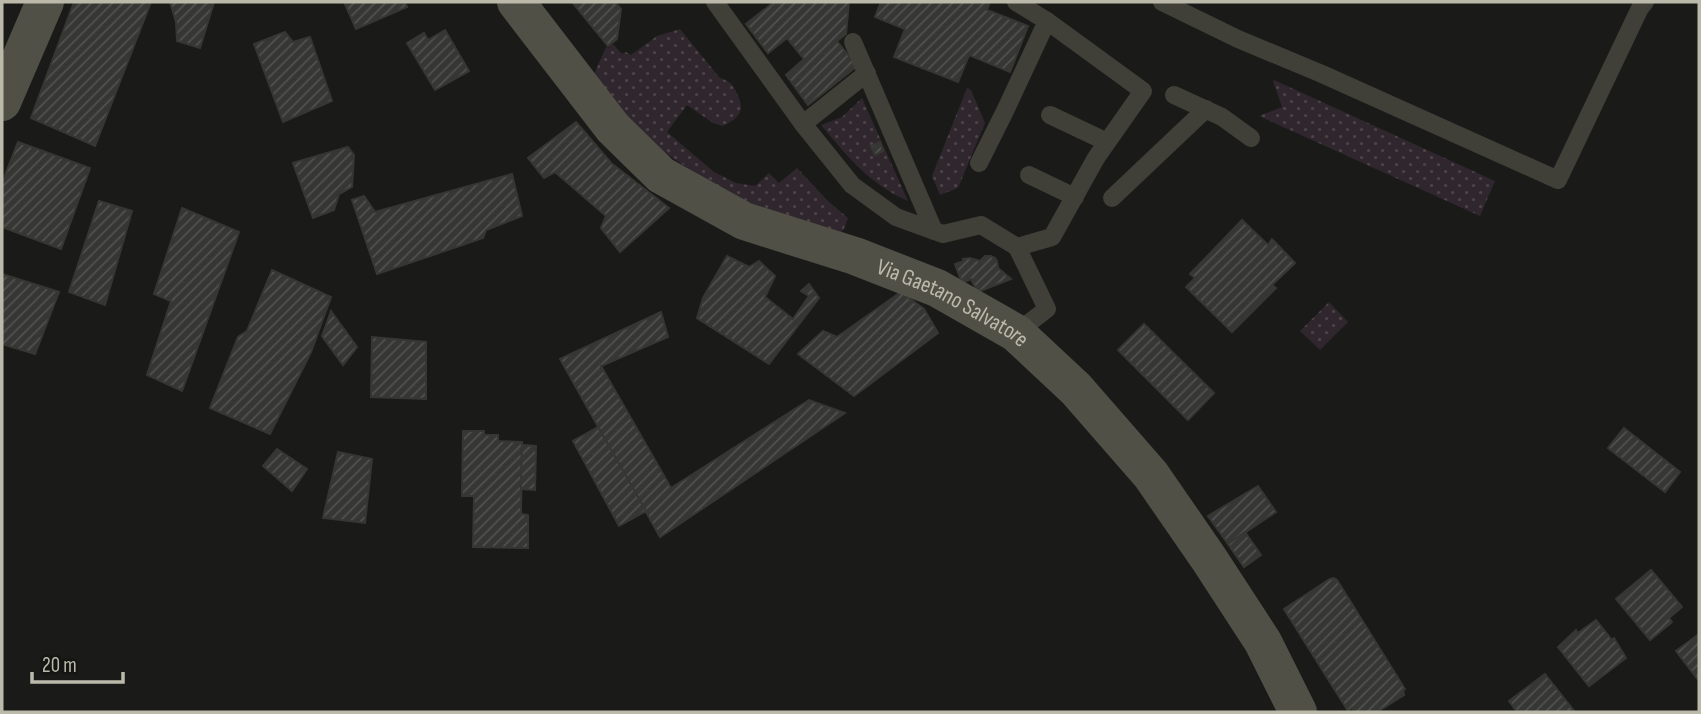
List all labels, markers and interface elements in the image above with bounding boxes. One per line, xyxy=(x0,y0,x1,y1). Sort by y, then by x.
street label: Via Gaetano Salvatore xyxy=(873,253,1035,353)
scale bar xyxy=(32,640,122,684)
text: 20 m xyxy=(42,653,77,678)

